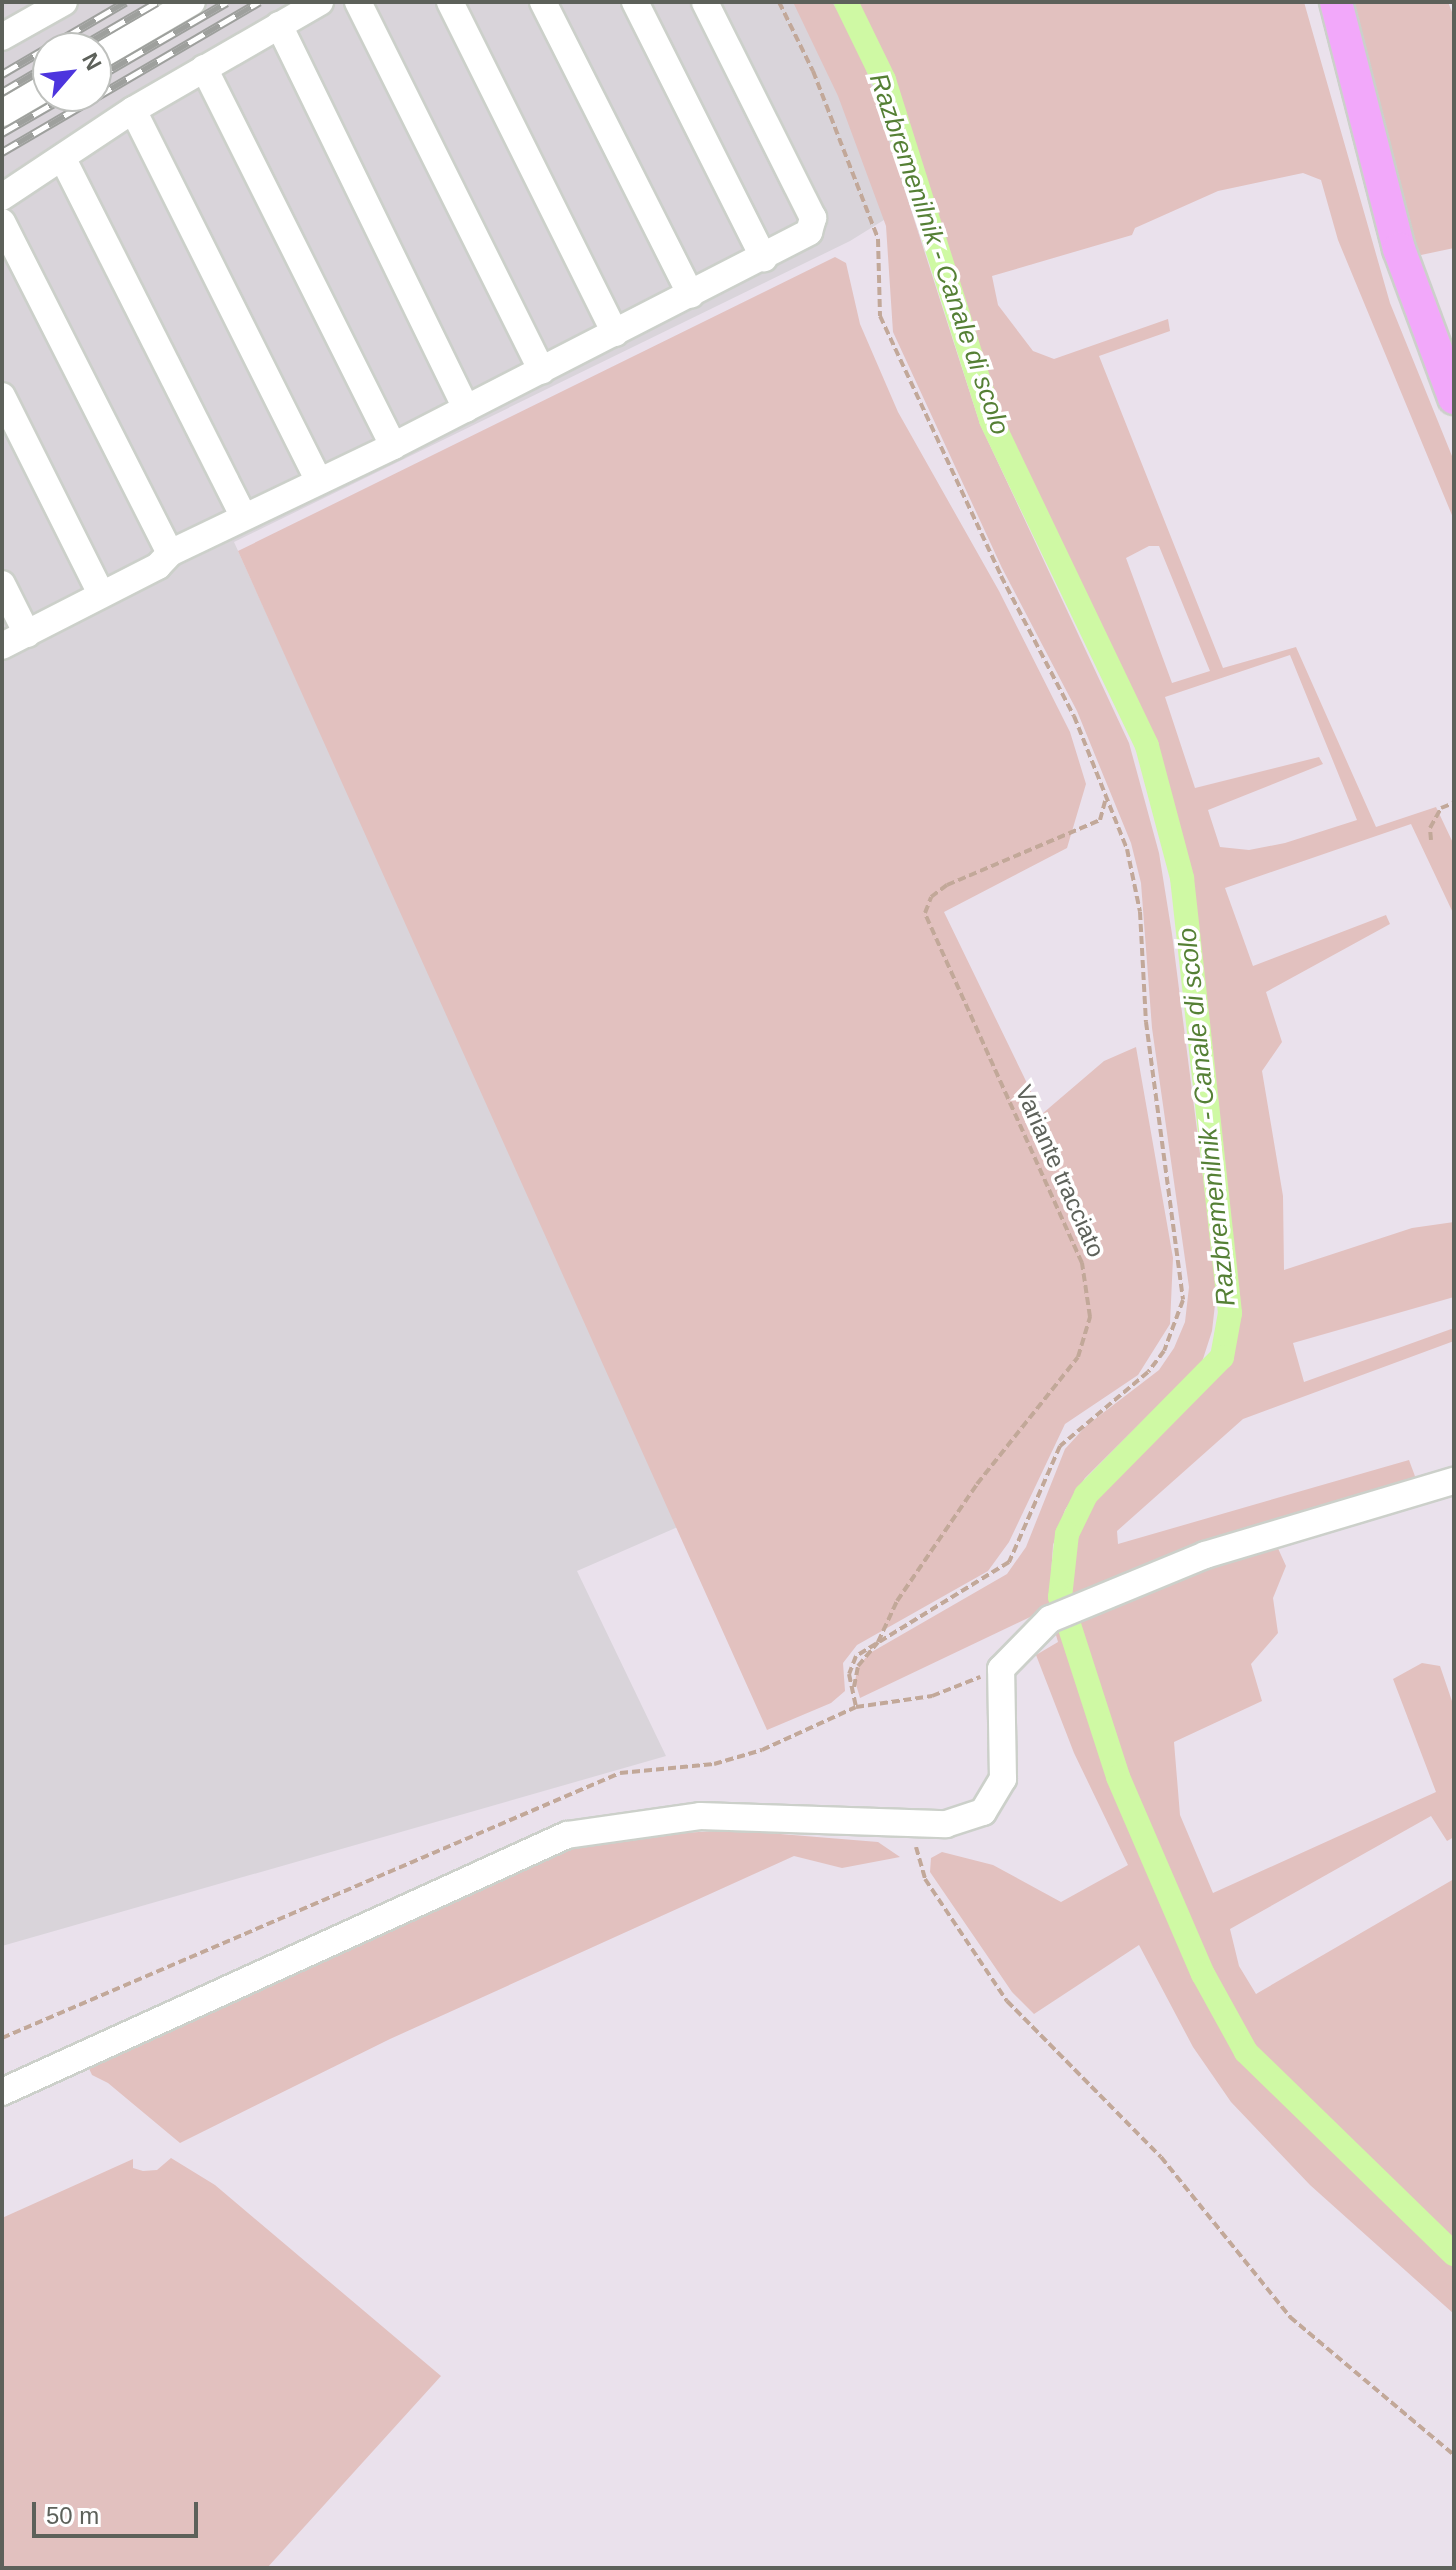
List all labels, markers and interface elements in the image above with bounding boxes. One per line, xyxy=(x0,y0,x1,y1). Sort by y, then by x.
north arrow xyxy=(32,32,112,112)
text: N xyxy=(77,49,107,74)
water label: Razbremenilnik - Canale di scolo xyxy=(862,69,1016,439)
water label: Razbremenilnik - Canale di scolo xyxy=(1172,926,1242,1308)
street label: Variante tracciato xyxy=(1009,1081,1111,1261)
scale bar xyxy=(36,2486,202,2536)
text: 50 m xyxy=(46,2502,99,2529)

